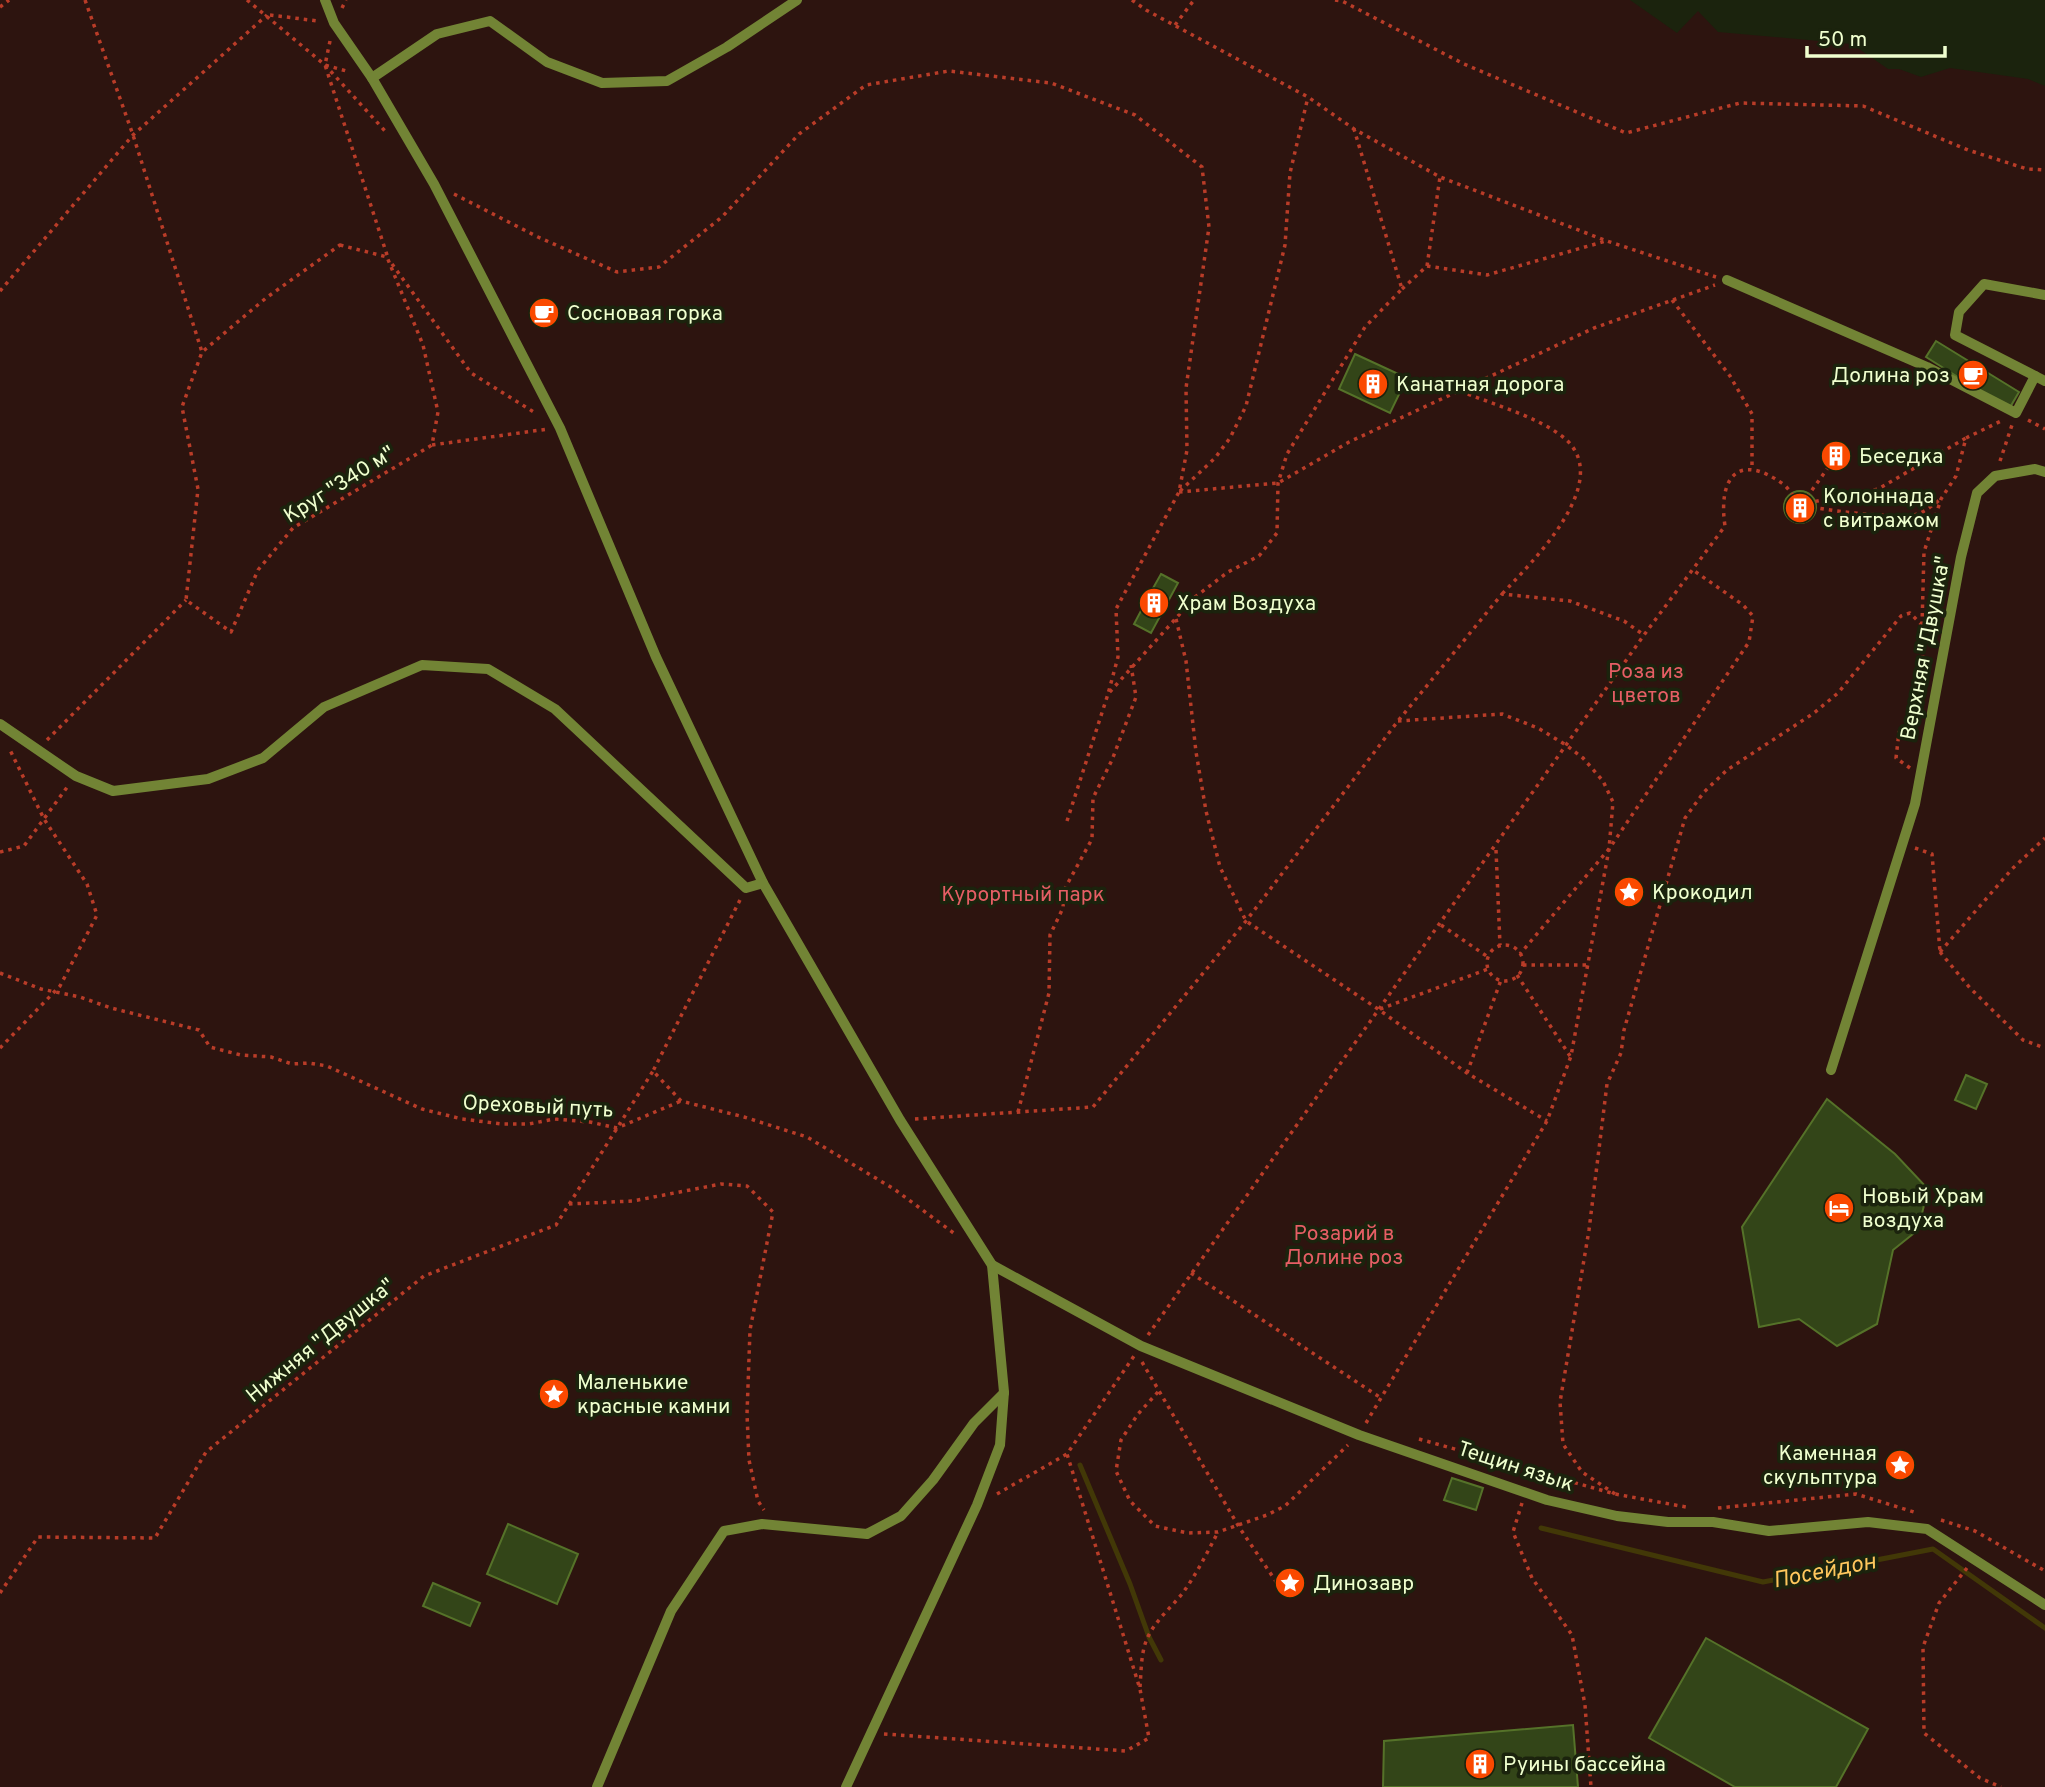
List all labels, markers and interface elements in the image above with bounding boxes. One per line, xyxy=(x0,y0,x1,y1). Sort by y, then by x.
scale bar xyxy=(1807,14,1945,58)
text: 50 m xyxy=(1818,27,1867,54)
cafe icon: Сосновая горка xyxy=(527,296,561,330)
place label: Сосновая горка xyxy=(567,301,723,328)
cafe icon: Долина роз xyxy=(1956,358,1990,392)
place label: Долина роз xyxy=(1831,363,1950,390)
building icon: Канатная дорога xyxy=(1356,367,1390,401)
place label: Канатная дорога xyxy=(1396,372,1564,399)
building icon: Беседка xyxy=(1819,439,1853,473)
street label: Круг "340 м" xyxy=(279,440,400,530)
place label: Беседка xyxy=(1859,444,1943,471)
place label: Колоннада с витражом xyxy=(1823,484,1939,535)
building icon: Колоннада с витражом xyxy=(1783,491,1817,525)
street label: Верхняя "Двушка" xyxy=(1895,554,1958,743)
building icon: Храм Воздуха xyxy=(1137,586,1171,620)
place label: Храм Воздуха xyxy=(1177,591,1316,618)
park label: Роза из цветов xyxy=(1608,659,1684,710)
place icon: Крокодил xyxy=(1612,875,1646,909)
place label: Крокодил xyxy=(1652,880,1753,907)
park label: Курортный парк xyxy=(941,882,1105,909)
street label: Ореховый путь xyxy=(462,1090,614,1125)
place label: Новый Храм воздуха xyxy=(1862,1184,1984,1235)
hotel icon: Новый Храм воздуха xyxy=(1822,1191,1856,1225)
park label: Розарий в Долине роз xyxy=(1285,1221,1403,1272)
street label: Нижняя "Двушка" xyxy=(241,1273,401,1409)
place label: Маленькие красные камни xyxy=(577,1370,730,1421)
place icon: Маленькие красные камни xyxy=(537,1377,571,1411)
street label: Тещин язык xyxy=(1454,1436,1577,1499)
place label: Каменная скульптура xyxy=(1763,1441,1877,1492)
place icon: Каменная скульптура xyxy=(1883,1448,1917,1482)
water label: Посейдон xyxy=(1771,1548,1879,1597)
place icon: Динозавр xyxy=(1273,1566,1307,1600)
place label: Динозавр xyxy=(1313,1571,1414,1598)
building icon: Руины бассейна xyxy=(1463,1747,1497,1781)
place label: Руины бассейна xyxy=(1503,1752,1666,1779)

